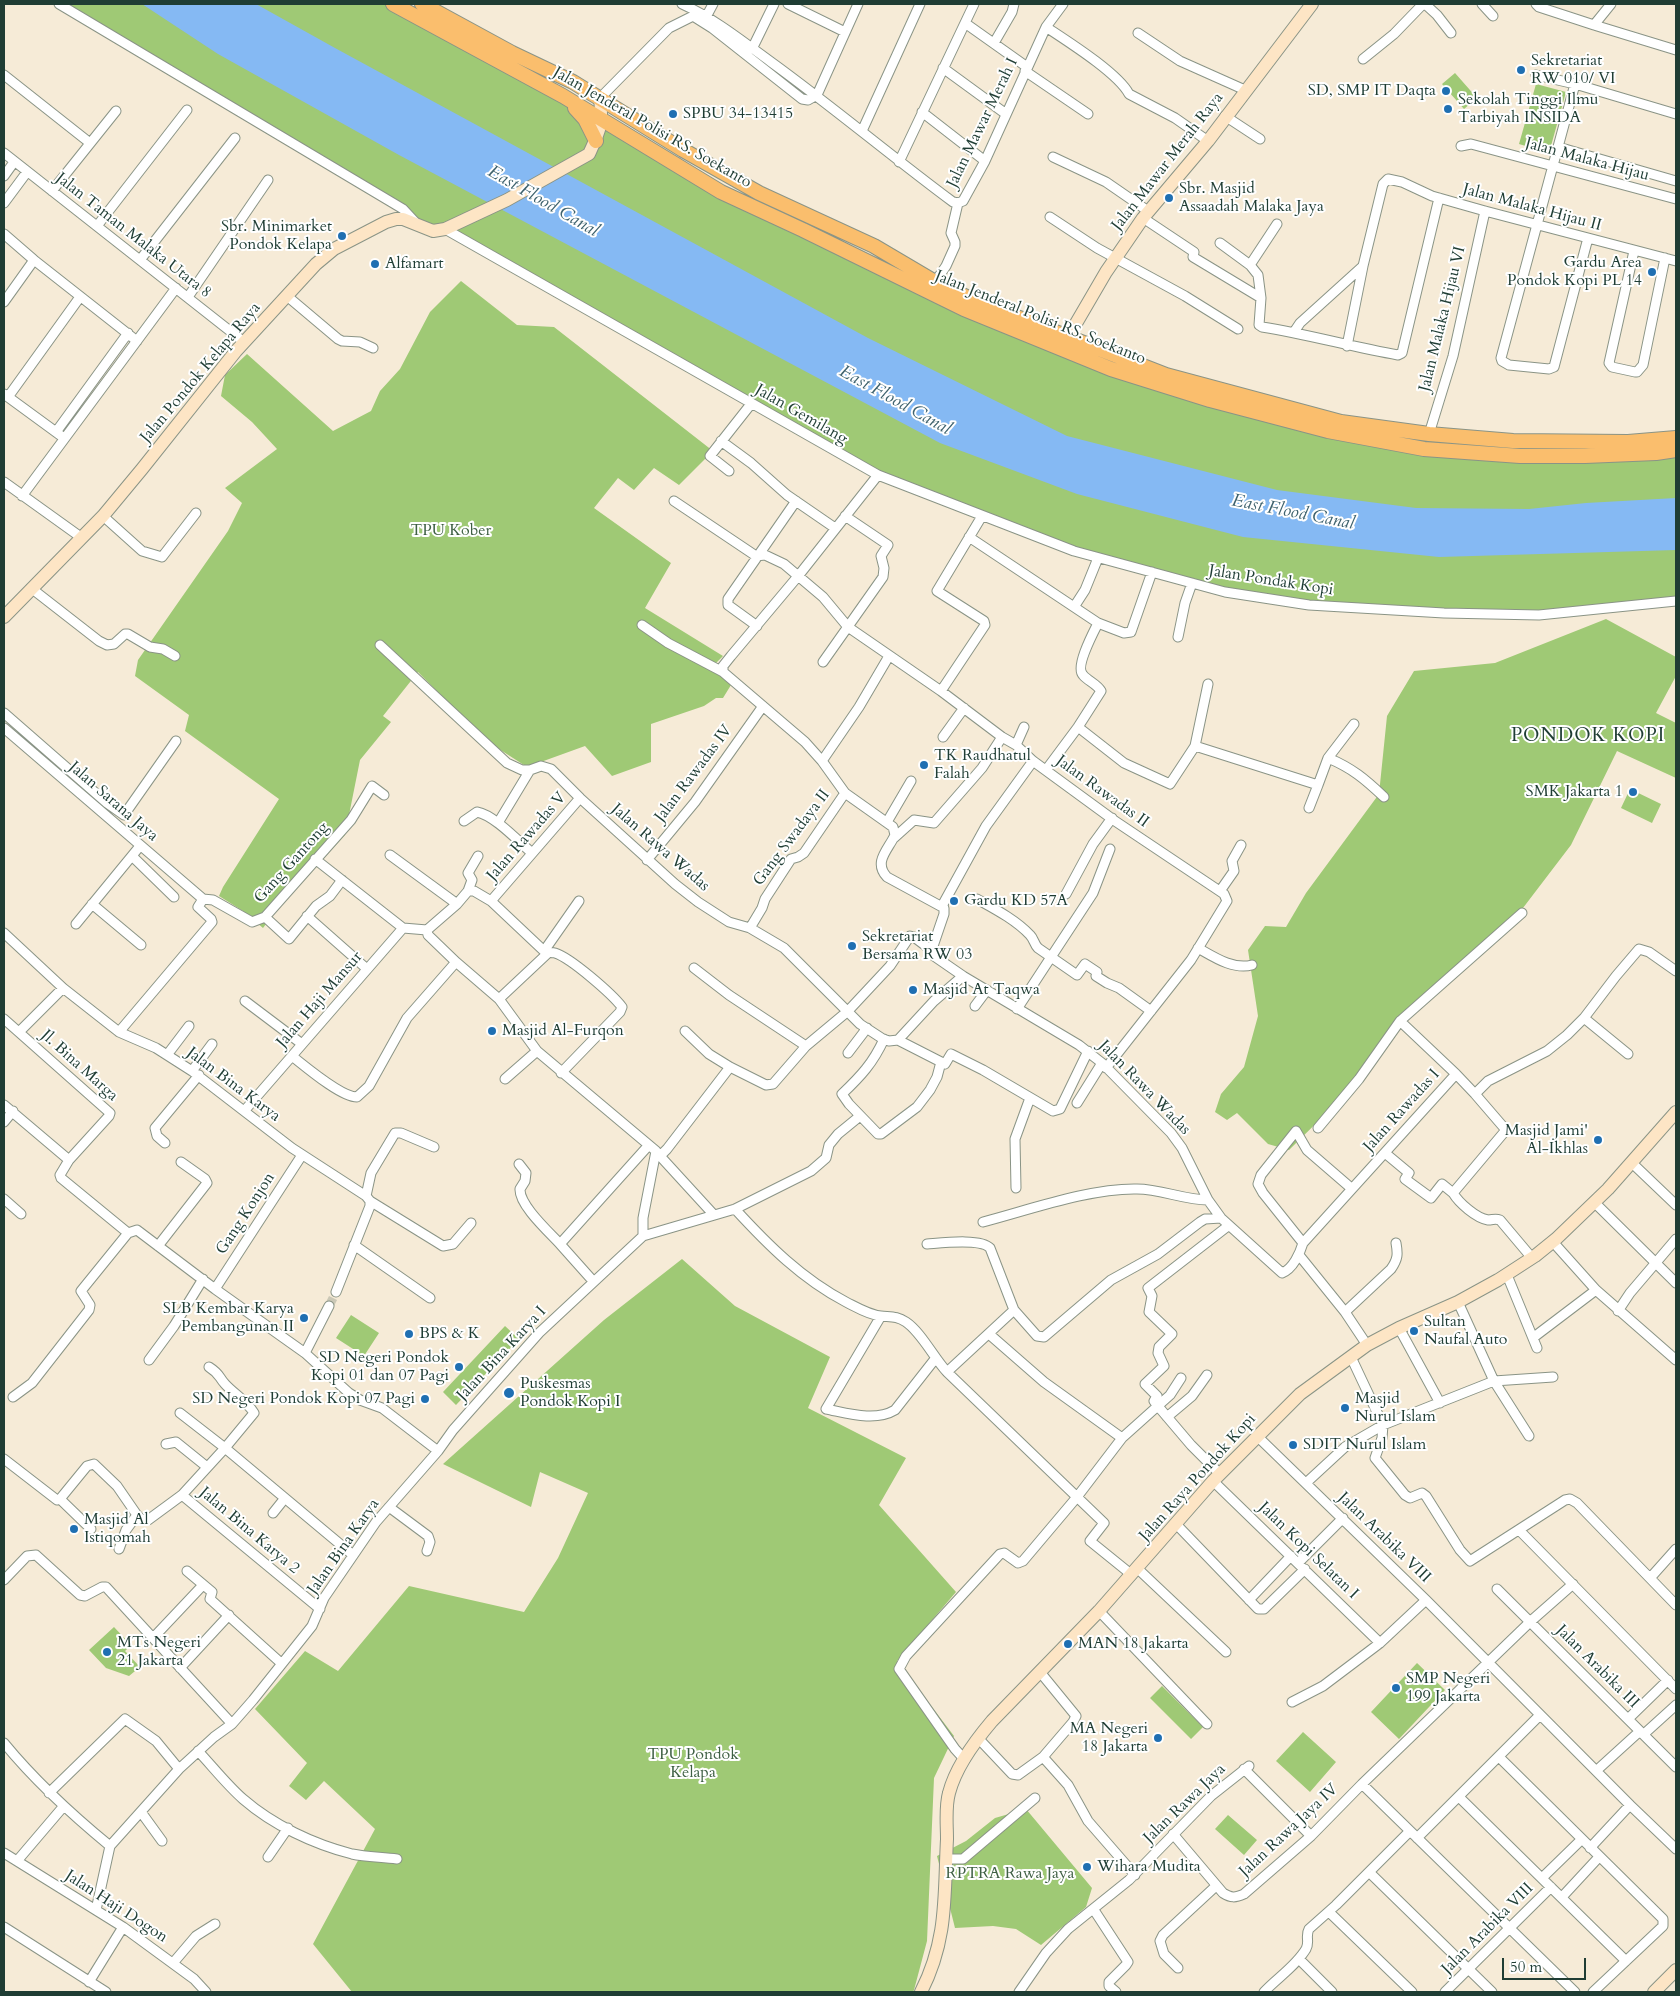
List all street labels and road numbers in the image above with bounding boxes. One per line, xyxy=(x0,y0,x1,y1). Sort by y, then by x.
street label: Jalan Mawar Merah I xyxy=(943,55,1023,191)
street label: Jalan Jenderal Polisi RS. Soekanto xyxy=(549,63,755,193)
street label: Jalan Mawar Merah Raya xyxy=(1108,89,1228,235)
street label: Jalan Malaka Hijau xyxy=(1523,134,1651,186)
street label: Jalan Taman Malaka Utara 8 xyxy=(51,169,215,303)
street label: Jalan Malaka Hijau II xyxy=(1461,180,1603,236)
street label: Jalan Malaka Hijau VI xyxy=(1416,244,1470,394)
street label: Jalan Jenderal Polisi RS. Soekanto xyxy=(932,267,1148,369)
street label: Jalan Pondok Kelapa Raya xyxy=(137,299,265,447)
street label: Jalan Gemilang xyxy=(751,381,851,449)
street label: Jalan Pondak Kopi xyxy=(1207,562,1335,600)
street label: Jalan Rawadas IV xyxy=(651,722,737,826)
street label: Jalan Rawadas II xyxy=(1052,752,1152,832)
street label: Jalan Sarana Jaya xyxy=(64,758,162,846)
street label: Gang Swadaya II xyxy=(750,786,834,890)
street label: Jalan Rawadas V xyxy=(483,789,571,885)
street label: Jalan Rawa Wadas xyxy=(607,800,713,896)
street label: Gang Gantong xyxy=(251,819,333,907)
street label: Jalan Haji Mansur xyxy=(273,948,367,1052)
street label: Jl. Bina Marga xyxy=(36,1026,122,1106)
street label: Jalan Rawa Wadas xyxy=(1094,1037,1194,1139)
street label: Jalan Bina Karya xyxy=(182,1044,284,1126)
street label: Jalan Rawadas I xyxy=(1360,1066,1444,1156)
street label: Gang Konjon xyxy=(212,1169,280,1259)
street label: Jalan Bina Karya I xyxy=(453,1303,551,1405)
street label: Jalan Raya Pondok Kopi xyxy=(1136,1410,1260,1546)
street label: Jalan Bina Karya 2 xyxy=(195,1484,303,1578)
street label: Jalan Arabika VIII xyxy=(1334,1489,1434,1587)
street label: Jalan Bina Karya xyxy=(304,1495,384,1599)
street label: Jalan Kopi Selatan I xyxy=(1254,1498,1362,1604)
street label: Jalan Arabika III xyxy=(1551,1621,1643,1713)
street label: Jalan Rawa Jaya xyxy=(1140,1760,1230,1848)
street label: Jalan Rawa Jaya IV xyxy=(1236,1780,1342,1882)
street label: Jalan Haji Dogon xyxy=(61,1867,171,1947)
street label: Jalan Arabika VIII xyxy=(1438,1879,1538,1979)

